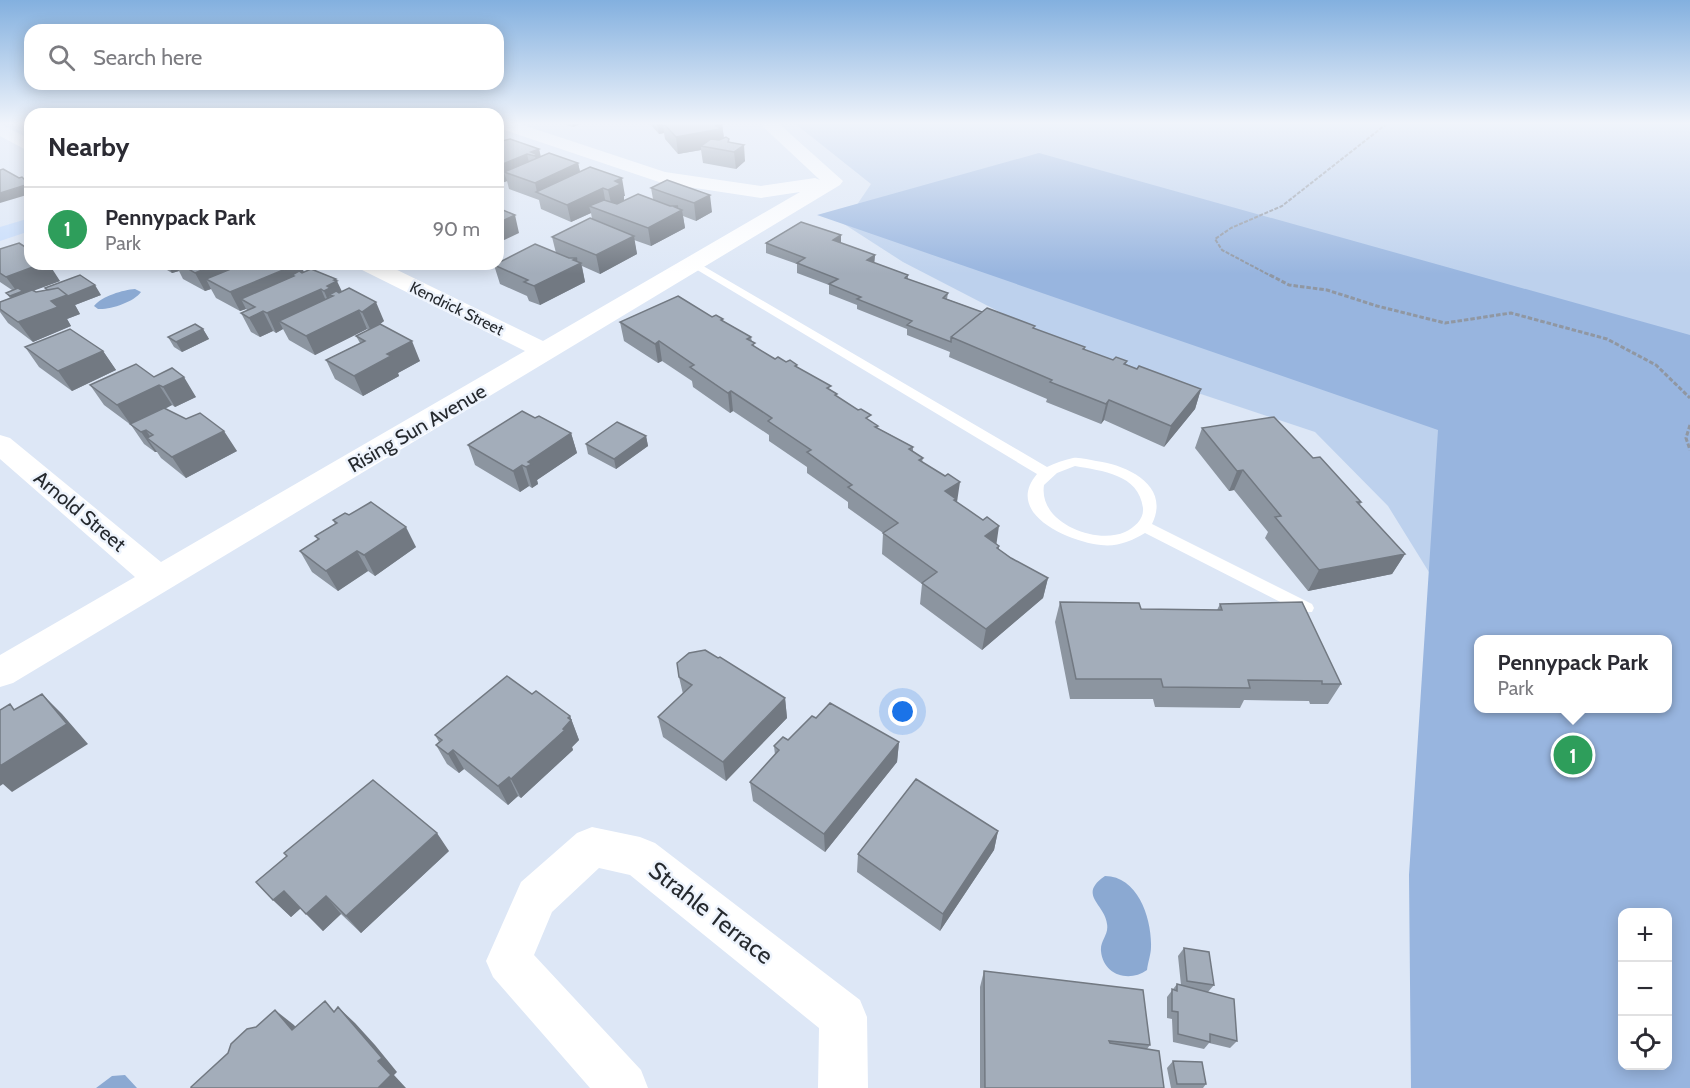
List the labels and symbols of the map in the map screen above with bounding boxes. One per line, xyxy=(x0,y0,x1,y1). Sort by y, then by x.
street label: Kendrick Street xyxy=(407,278,507,340)
street label: Rising Sun Avenue xyxy=(344,379,490,477)
street label: Arnold Street xyxy=(29,466,131,556)
your location xyxy=(888,697,917,726)
pin: 1 xyxy=(1554,732,1592,777)
street label: Strahle Terrace xyxy=(643,855,779,970)

